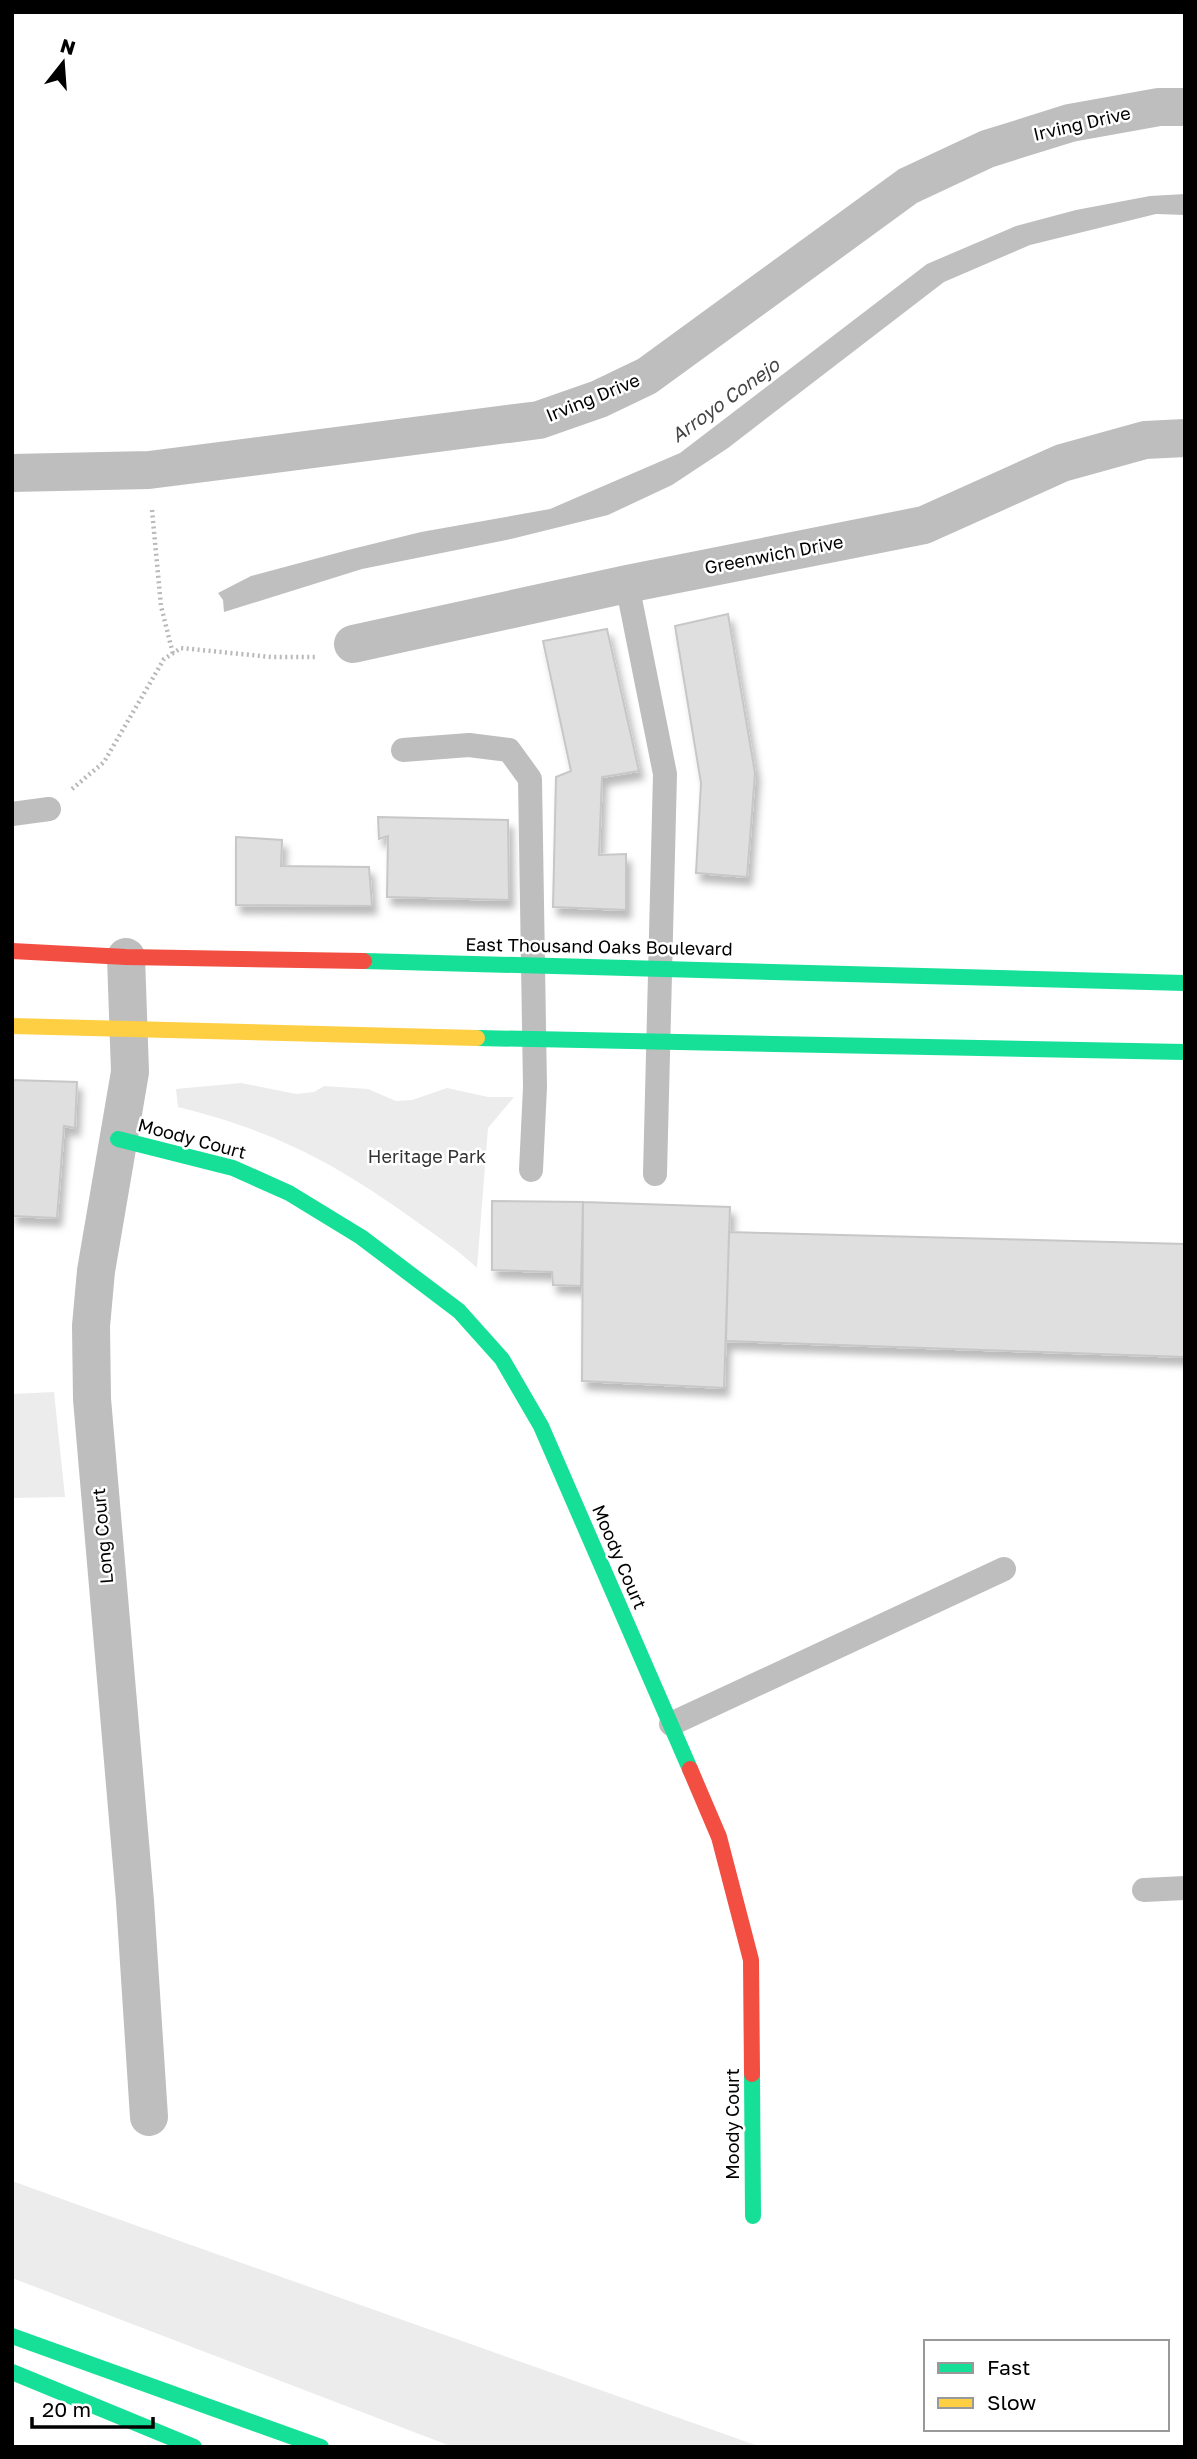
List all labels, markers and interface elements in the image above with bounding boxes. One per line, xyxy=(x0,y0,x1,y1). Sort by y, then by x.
north arrow xyxy=(28,28,98,98)
text: N xyxy=(58,33,78,59)
street label: Irving Drive xyxy=(1031,101,1133,145)
water label: Arroyo Conejo xyxy=(666,352,785,447)
street label: Irving Drive xyxy=(542,368,643,426)
street label: Greenwich Drive xyxy=(703,530,845,578)
street label: East Thousand Oaks Boulevard xyxy=(465,933,733,959)
street label: Moody Court xyxy=(136,1113,249,1163)
park label: Heritage Park xyxy=(368,1145,486,1167)
street label: Long Court xyxy=(87,1487,117,1585)
street label: Moody Court xyxy=(588,1501,652,1612)
street label: Moody Court xyxy=(721,2068,743,2180)
legend xyxy=(924,2340,1169,2431)
text: Fast xyxy=(987,2354,1030,2380)
scale bar xyxy=(32,2386,152,2430)
text: Slow xyxy=(987,2389,1036,2415)
text: 20 m xyxy=(42,2396,91,2422)

